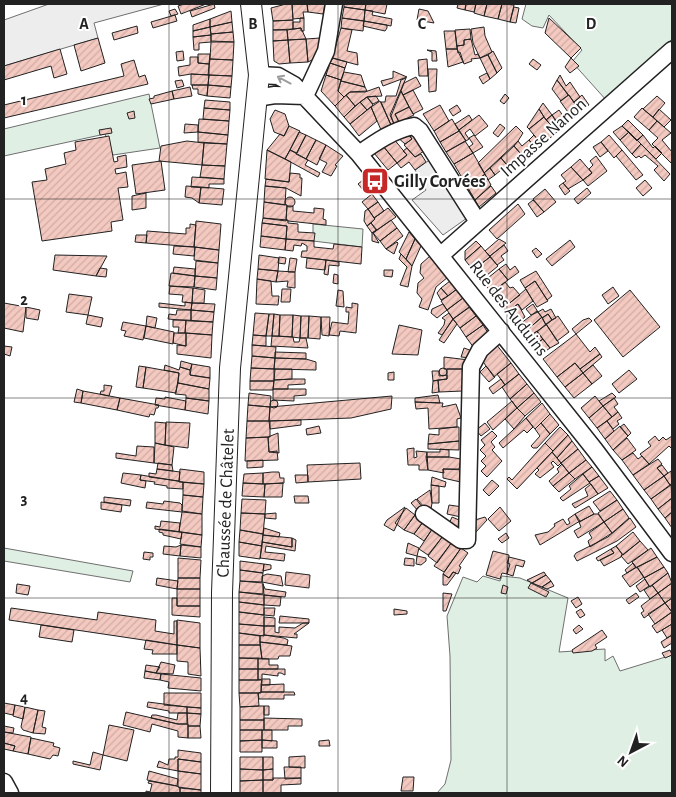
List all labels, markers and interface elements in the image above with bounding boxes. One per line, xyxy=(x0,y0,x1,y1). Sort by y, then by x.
text: A xyxy=(79,16,89,32)
text: B xyxy=(248,16,258,32)
text: C xyxy=(418,16,427,32)
text: D xyxy=(586,16,597,32)
one-way arrow xyxy=(277,75,292,85)
text: 1 xyxy=(21,92,27,108)
street label: Impasse Nanon xyxy=(497,95,590,181)
bus stop icon: Gilly Corvées xyxy=(360,166,390,196)
place label: Gilly Corvées xyxy=(394,173,486,191)
street label: Rue des Auduins xyxy=(466,258,551,360)
text: 2 xyxy=(20,292,28,308)
street label: Chaussée de Châtelet xyxy=(215,428,238,578)
text: 3 xyxy=(21,491,28,507)
text: 4 xyxy=(20,690,28,706)
north arrow xyxy=(606,727,656,777)
text: N xyxy=(615,753,631,770)

